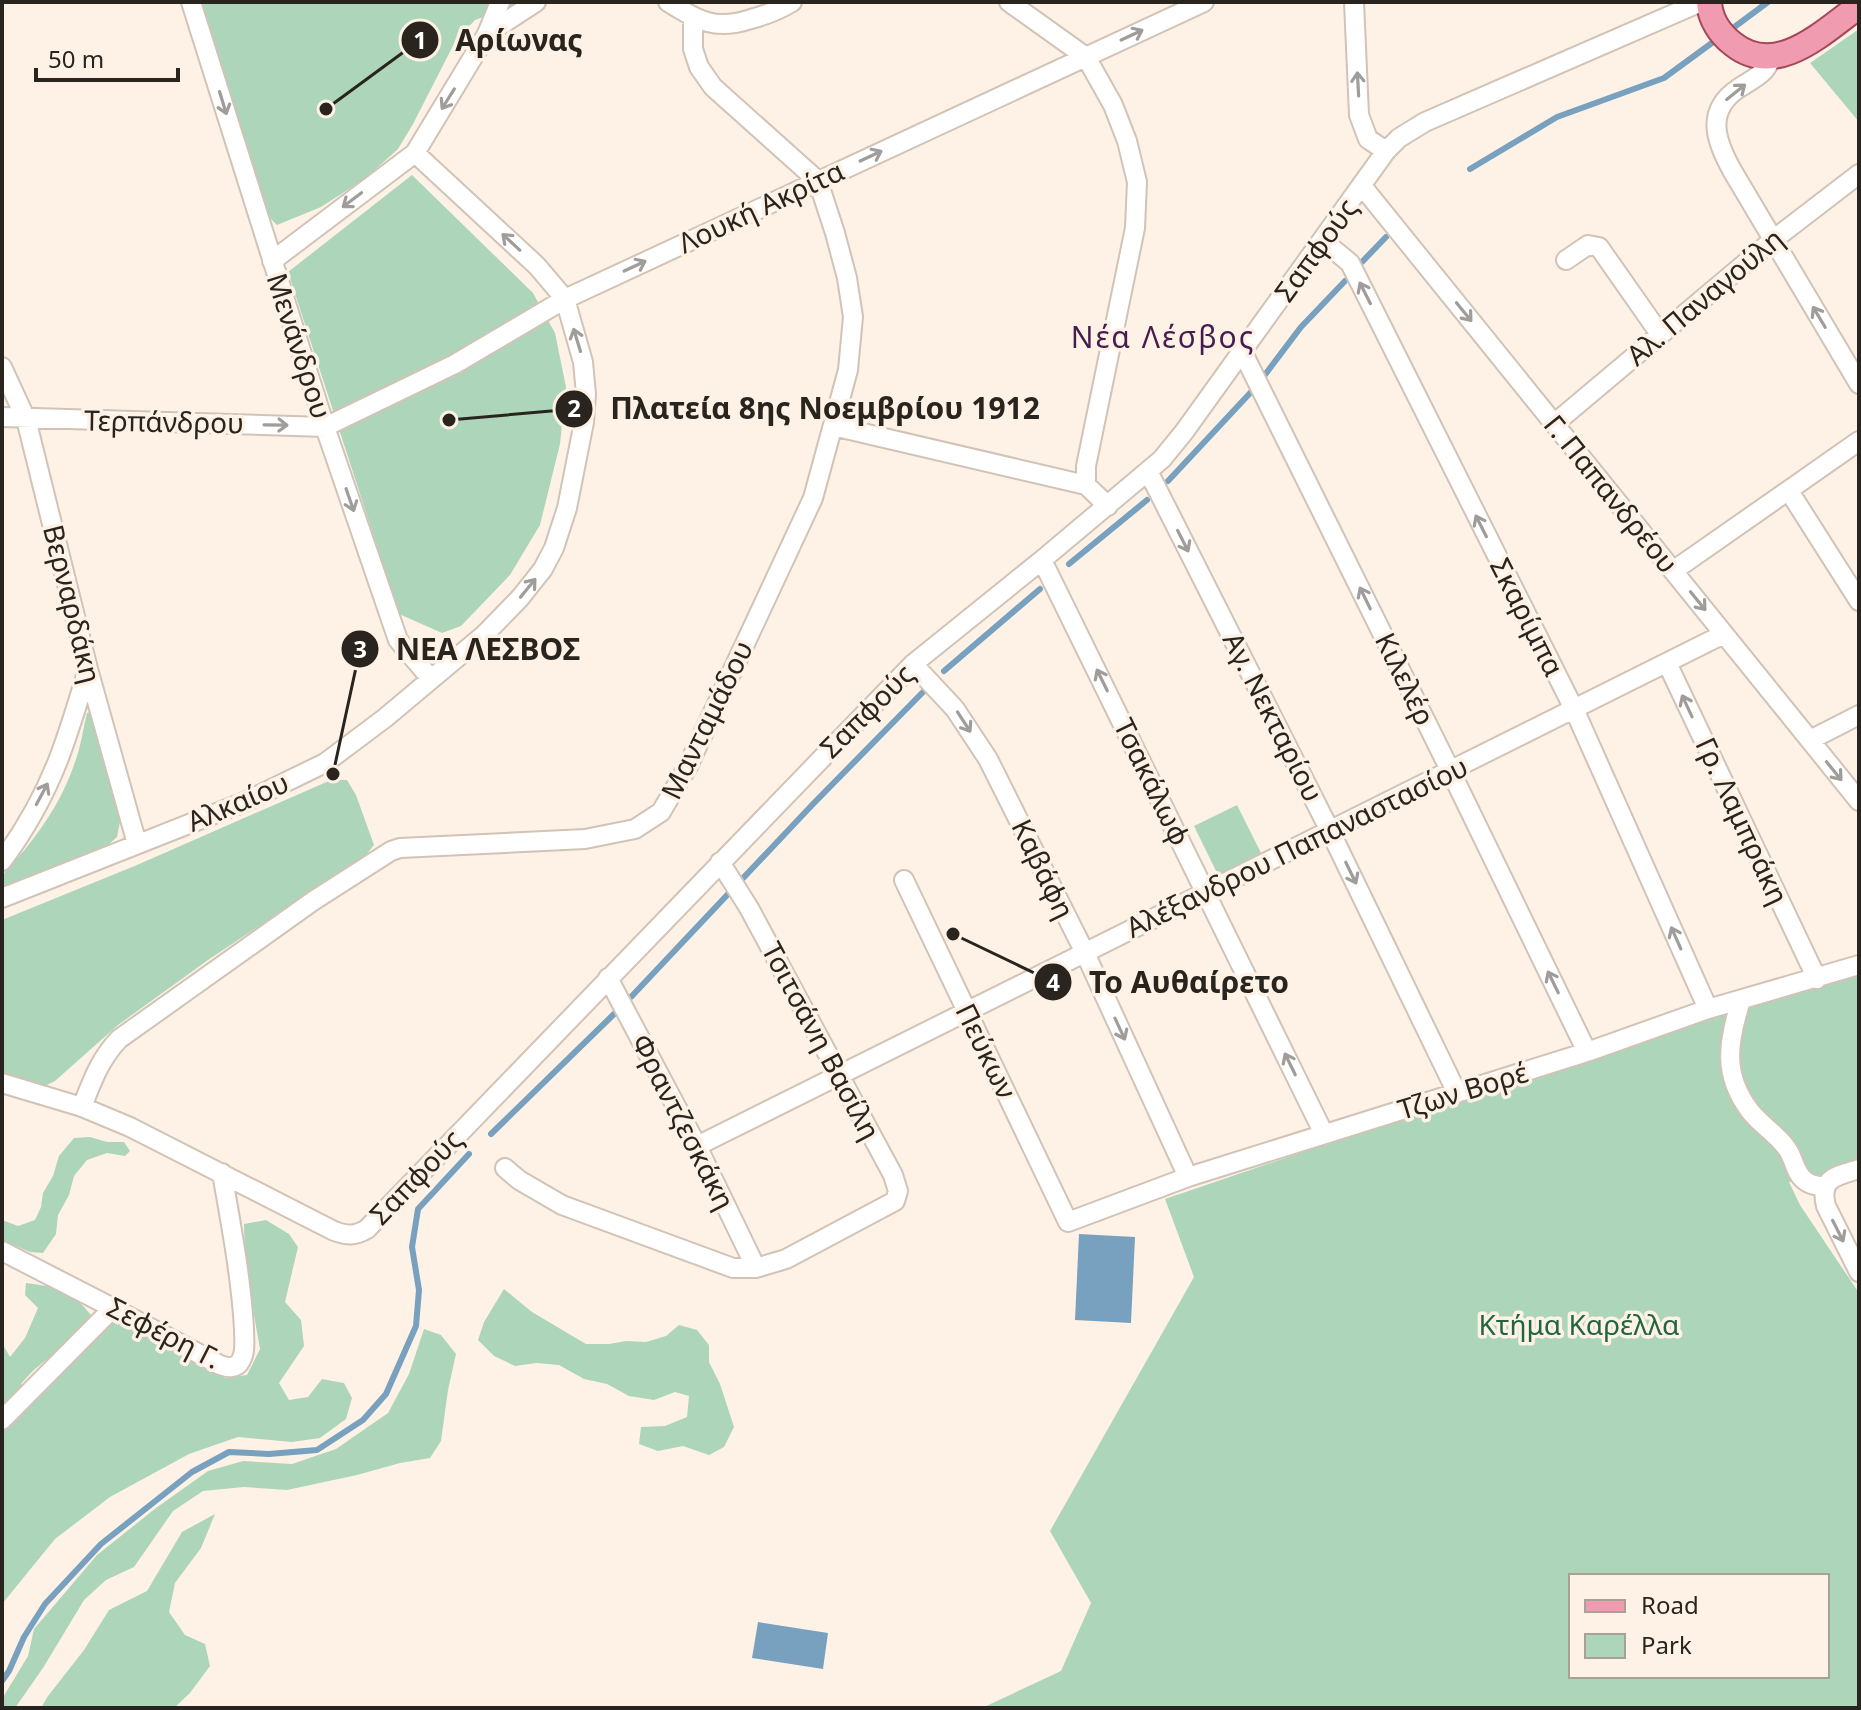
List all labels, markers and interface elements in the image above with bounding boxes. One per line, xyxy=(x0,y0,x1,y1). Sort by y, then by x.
callout: Αρίωνας xyxy=(400,13,599,67)
text: Αρίωνας xyxy=(455,19,583,60)
text: 1 xyxy=(413,23,427,56)
one-way arrow xyxy=(1120,27,1144,42)
scale bar xyxy=(36,32,178,82)
text: 50 m xyxy=(48,42,104,75)
one-way arrow xyxy=(1350,71,1365,98)
one-way arrow xyxy=(1725,83,1746,101)
one-way arrow xyxy=(440,87,456,110)
one-way arrow xyxy=(216,91,231,116)
one-way arrow xyxy=(858,148,883,163)
street label: Λουκή Ακρίτα xyxy=(671,151,850,261)
street label: Σαπφούς xyxy=(1265,190,1365,309)
one-way arrow xyxy=(342,191,364,208)
street label: Αλ. Παναγούλη xyxy=(1618,219,1791,373)
one-way arrow xyxy=(502,233,522,251)
one-way arrow xyxy=(623,258,647,273)
street label: Μενάνδρου xyxy=(259,268,341,423)
one-way arrow xyxy=(1357,282,1372,306)
one-way arrow xyxy=(1455,301,1473,322)
one-way arrow xyxy=(1811,306,1827,329)
district label: Νέα Λέσβος xyxy=(1071,316,1255,357)
one-way arrow xyxy=(569,328,584,354)
callout: Πλατεία 8ης Νοεμβρίου 1912 xyxy=(554,382,1056,436)
text: Πλατεία 8ης Νοεμβρίου 1912 xyxy=(610,387,1040,428)
text: 2 xyxy=(567,391,581,424)
street label: Τερπάνδρου xyxy=(84,401,244,441)
street label: Γ. Παπανδρέου xyxy=(1536,406,1687,580)
one-way arrow xyxy=(262,418,289,433)
one-way arrow xyxy=(344,488,359,513)
one-way arrow xyxy=(1473,514,1489,538)
street label: Βερναρδάκη xyxy=(35,521,111,687)
one-way arrow xyxy=(1176,529,1192,552)
street label: Σκαρίμπα xyxy=(1482,551,1574,682)
one-way arrow xyxy=(520,578,537,599)
one-way arrow xyxy=(1356,586,1372,610)
one-way arrow xyxy=(1688,591,1706,612)
callout: ΝΕΑ ΛΕΣΒΟΣ xyxy=(340,622,596,676)
street label: Αγ. Νεκταρίου xyxy=(1215,625,1333,808)
street label: Κιλελέρ xyxy=(1367,626,1445,731)
text: ΝΕΑ ΛΕΣΒΟΣ xyxy=(396,628,580,669)
text: 3 xyxy=(353,632,367,665)
street label: Μανταμάδου xyxy=(651,634,761,805)
street label: Σαπφούς xyxy=(811,655,922,766)
one-way arrow xyxy=(1094,668,1109,692)
one-way arrow xyxy=(1679,694,1694,718)
one-way arrow xyxy=(956,711,973,733)
street label: Τσακάλωφ xyxy=(1106,712,1200,851)
street label: Γρ. Λαμπράκη xyxy=(1688,731,1798,910)
street label: Αλέξανδρου Παπαναστασίου xyxy=(1119,747,1474,946)
one-way arrow xyxy=(1826,760,1843,781)
street label: Αλκαίου xyxy=(181,763,294,840)
one-way arrow xyxy=(35,783,51,806)
street label: Καβάφη xyxy=(1003,812,1084,925)
one-way arrow xyxy=(1344,861,1359,885)
one-way arrow xyxy=(1668,926,1683,950)
street label: Τσιτσάνη Βασίλη xyxy=(754,935,890,1146)
callout: Το Αυθαίρετο xyxy=(1033,955,1304,1009)
text: Το Αυθαίρετο xyxy=(1089,961,1289,1002)
text: 4 xyxy=(1046,965,1060,998)
one-way arrow xyxy=(1545,970,1560,994)
street label: Πεύκων xyxy=(948,997,1026,1105)
one-way arrow xyxy=(1113,1017,1128,1041)
street label: Φραντζεσκάκη xyxy=(623,1027,744,1216)
street label: Τζων Βορέ xyxy=(1393,1052,1533,1128)
one-way arrow xyxy=(1282,1053,1297,1077)
street label: Σαπφούς xyxy=(360,1120,470,1232)
one-way arrow xyxy=(1831,1218,1846,1242)
street label: Σεφέρη Γ. xyxy=(101,1287,228,1377)
park label: Κτήμα Καρέλλα xyxy=(1478,1305,1680,1343)
legend xyxy=(1569,1574,1829,1678)
text: Road xyxy=(1641,1588,1699,1621)
text: Park xyxy=(1641,1628,1692,1661)

